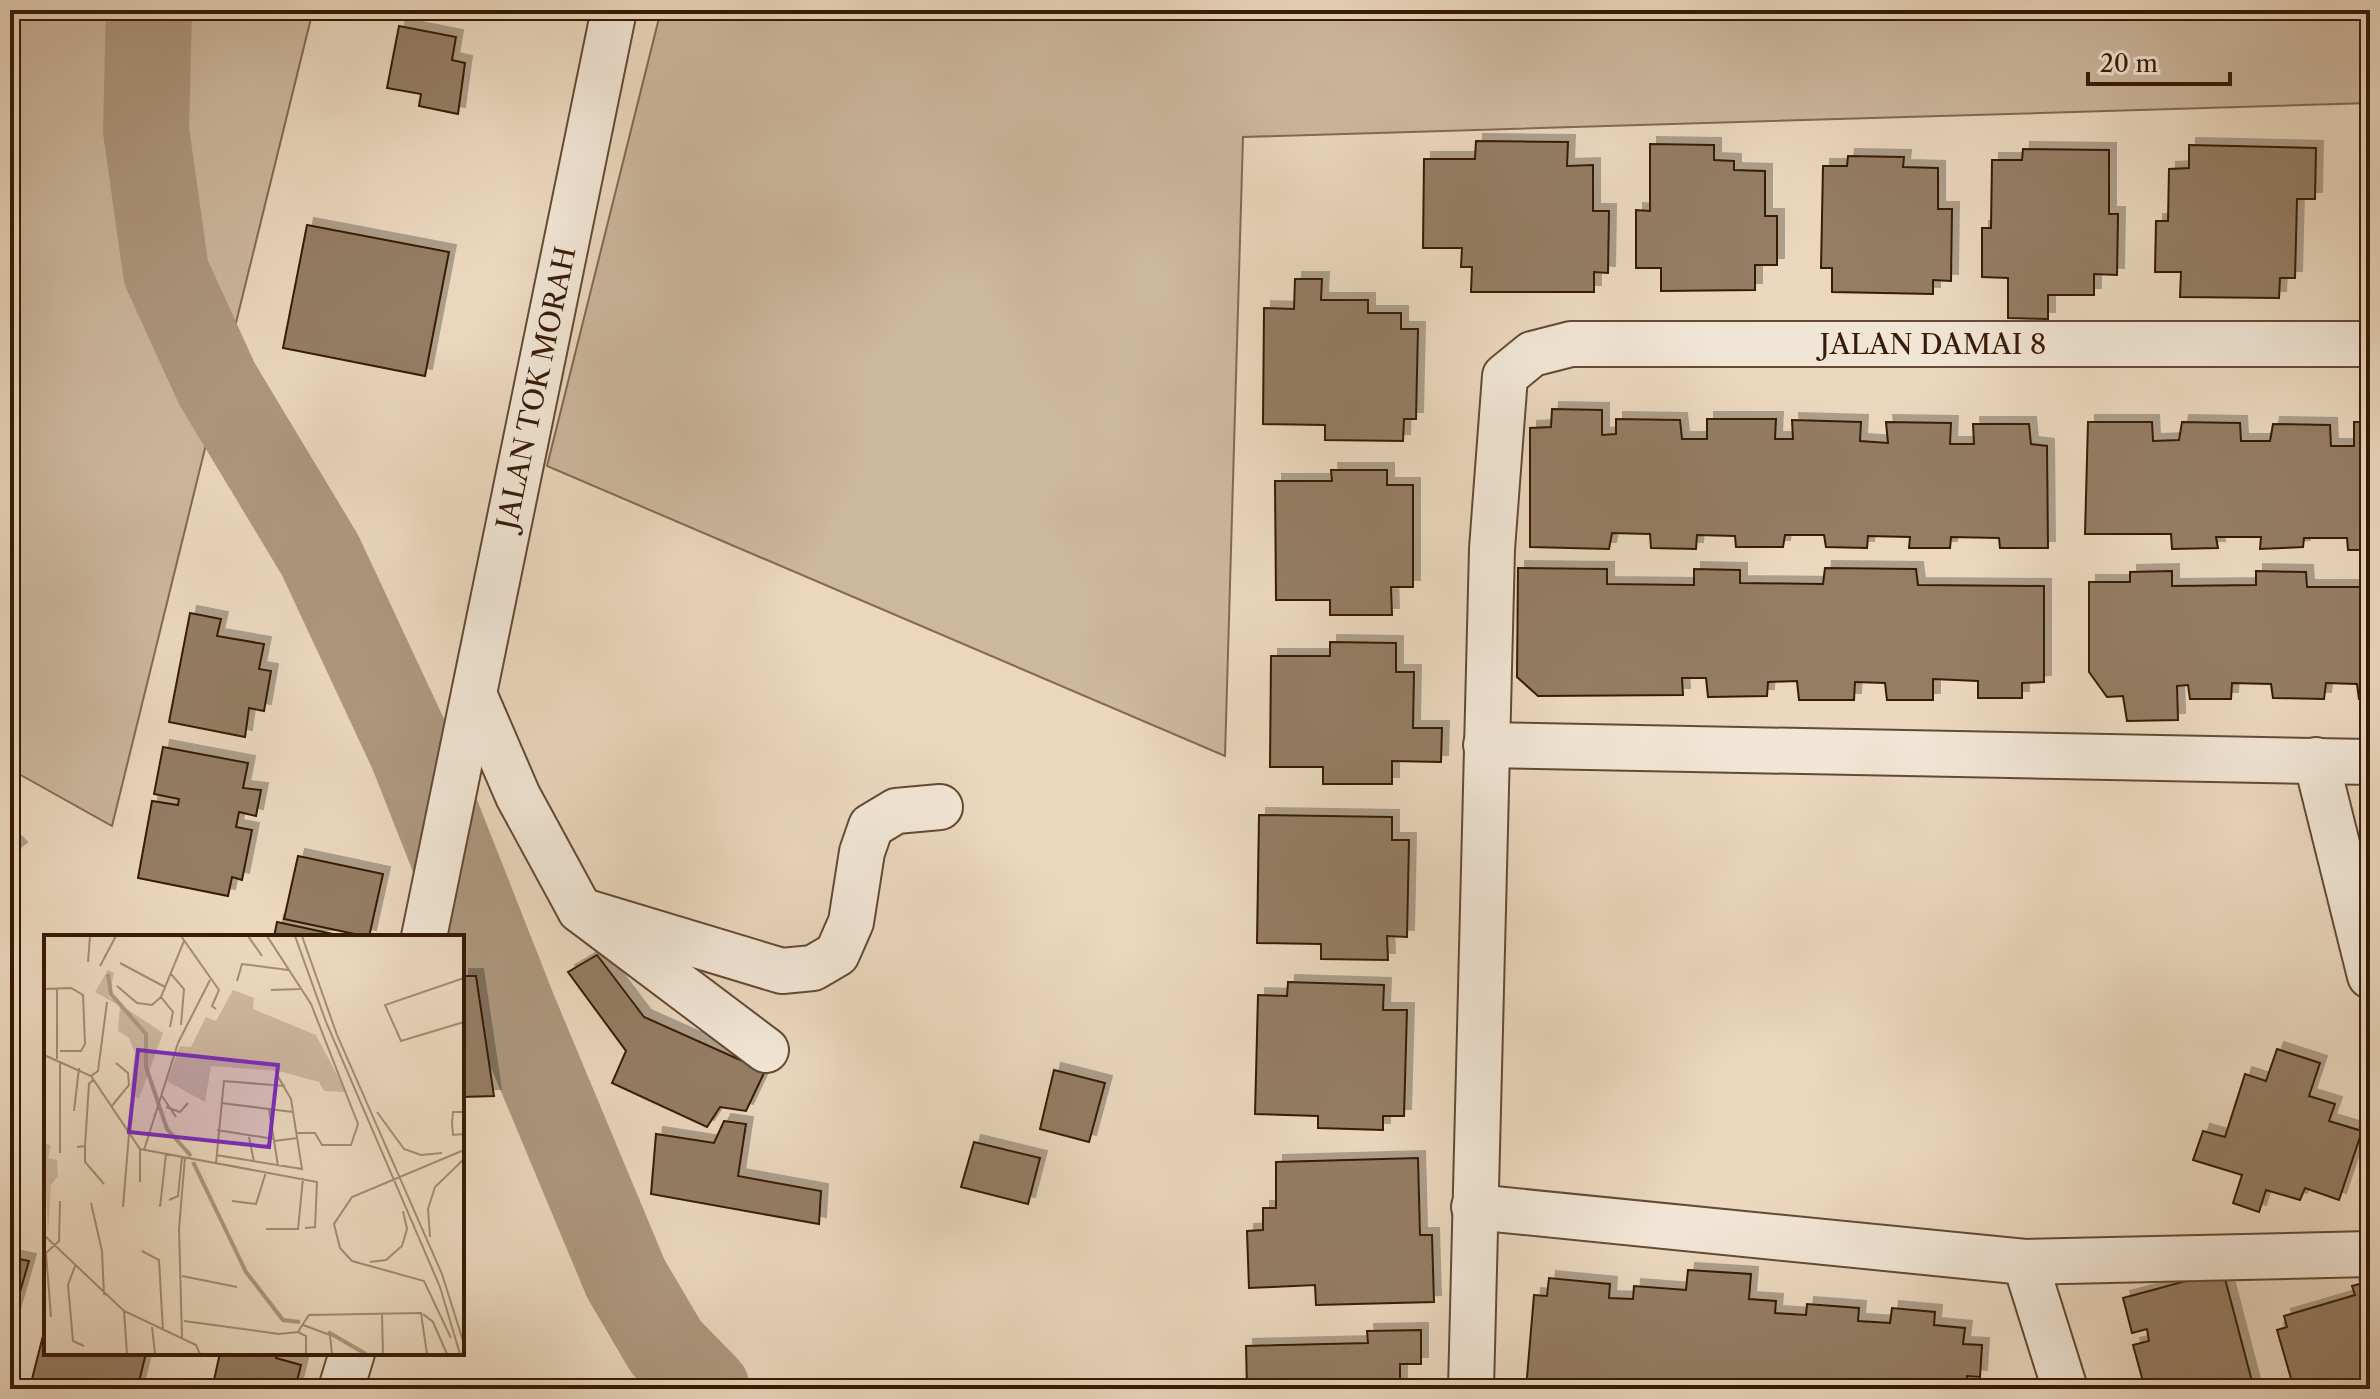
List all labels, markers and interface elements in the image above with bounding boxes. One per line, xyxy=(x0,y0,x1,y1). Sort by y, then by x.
scale bar xyxy=(2088,36,2230,86)
text: 20 m xyxy=(2100,49,2158,78)
street label: JALAN TOK MORAH xyxy=(489,243,583,536)
street label: JALAN DAMAI 8 xyxy=(1816,327,2046,361)
inset map xyxy=(44,935,464,1355)

